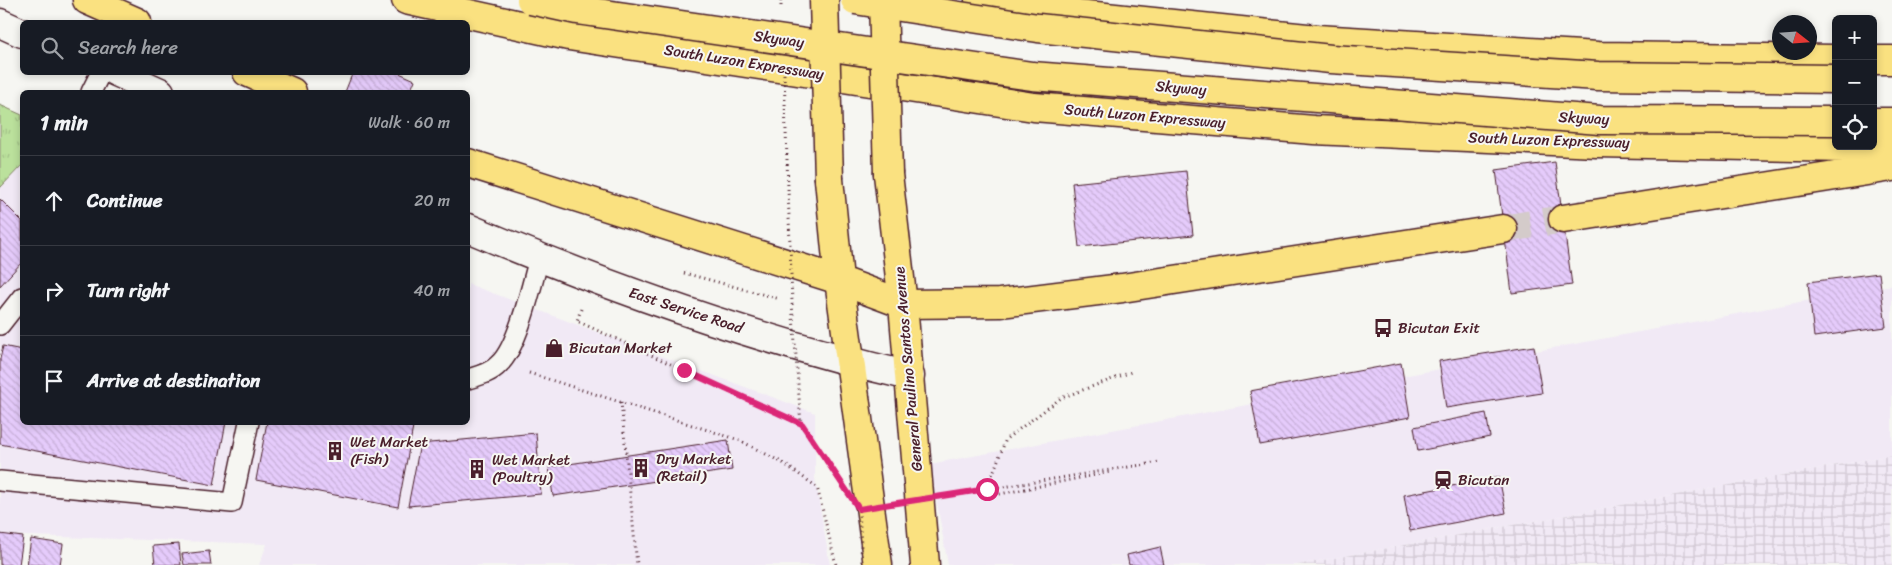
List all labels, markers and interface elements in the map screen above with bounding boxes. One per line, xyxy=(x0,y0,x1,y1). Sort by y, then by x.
north arrow xyxy=(1772,15,1817,60)
map controls xyxy=(1832,15,1877,150)
button: + xyxy=(1832,15,1877,60)
search box xyxy=(20,20,470,75)
street label: Skyway xyxy=(752,23,806,55)
text: Search here xyxy=(78,31,178,64)
icon: search xyxy=(38,34,66,62)
street label: South Luzon Expressway xyxy=(662,37,826,88)
button: − xyxy=(1832,60,1877,105)
street label: Skyway xyxy=(1155,73,1208,103)
street label: South Luzon Expressway xyxy=(1063,96,1227,136)
text: 1 min xyxy=(40,104,88,142)
street label: Skyway xyxy=(1558,104,1610,132)
button: locate xyxy=(1832,105,1877,150)
text: Walk · 60 m xyxy=(368,108,450,137)
street label: South Luzon Expressway xyxy=(1468,124,1630,156)
text: Continue xyxy=(87,184,163,217)
text: 20 m xyxy=(414,186,450,215)
icon: ahead xyxy=(40,187,68,215)
street label: General Paulino Santos Avenue xyxy=(886,266,930,472)
text: Turn right xyxy=(87,274,169,307)
text: 40 m xyxy=(413,276,450,305)
icon: right xyxy=(40,277,68,305)
street label: East Service Road xyxy=(625,279,748,341)
place label: Bicutan Exit xyxy=(1398,315,1480,341)
bus stop icon: Bicutan Exit xyxy=(1372,317,1394,339)
place label: Bicutan Market xyxy=(569,335,673,361)
shop icon: Bicutan Market xyxy=(543,337,565,359)
route end xyxy=(673,359,696,382)
text: Arrive at destination xyxy=(87,364,260,397)
icon: arrive xyxy=(40,367,68,395)
place label: Wet Market (Fish) xyxy=(350,429,428,472)
building icon: Wet Market (Fish) xyxy=(324,440,346,462)
place label: Dry Market (Retail) xyxy=(656,446,732,489)
place label: Wet Market (Poultry) xyxy=(492,447,570,490)
building icon: Dry Market (Retail) xyxy=(630,457,652,479)
building icon: Wet Market (Poultry) xyxy=(466,458,488,480)
place label: Bicutan xyxy=(1458,467,1509,493)
station icon: Bicutan xyxy=(1432,469,1454,491)
route start xyxy=(976,478,999,501)

